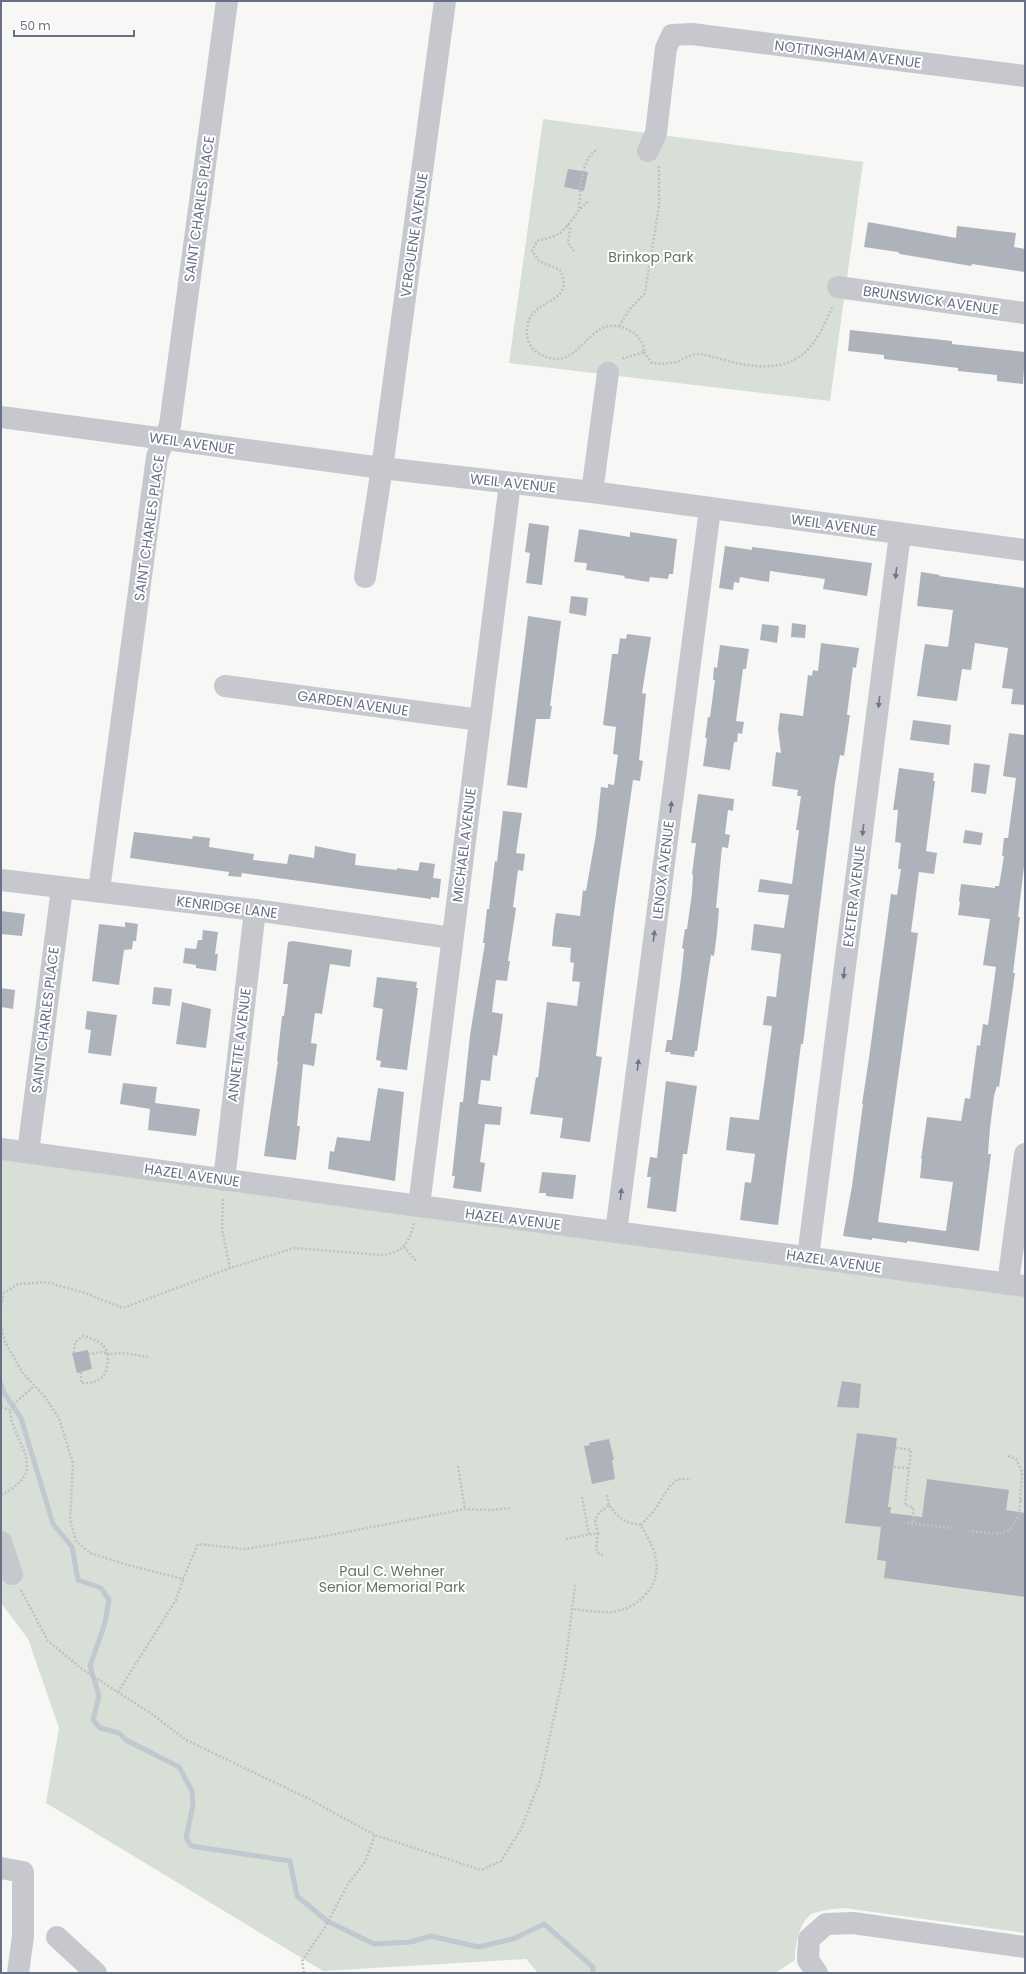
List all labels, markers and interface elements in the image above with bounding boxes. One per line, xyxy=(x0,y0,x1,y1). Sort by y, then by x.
scale bar xyxy=(14,12,134,38)
text: 50 m xyxy=(20,17,51,34)
street label: NOTTINGHAM AVENUE xyxy=(774,35,922,73)
street label: SAINT CHARLES PLACE xyxy=(179,135,219,283)
street label: VERGUENE AVENUE xyxy=(395,171,433,299)
park label: Brinkop Park xyxy=(608,247,695,267)
street label: BRUNSWICK AVENUE xyxy=(862,281,1000,319)
street label: WEIL AVENUE xyxy=(148,427,236,459)
street label: SAINT CHARLES PLACE xyxy=(129,454,169,602)
street label: WEIL AVENUE xyxy=(469,469,557,497)
street label: WEIL AVENUE xyxy=(790,509,878,541)
one-way arrow xyxy=(892,567,899,579)
street label: GARDEN AVENUE xyxy=(296,685,410,721)
one-way arrow xyxy=(876,695,882,708)
street label: MICHAEL AVENUE xyxy=(447,787,481,903)
one-way arrow xyxy=(668,801,674,813)
street label: LENOX AVENUE xyxy=(647,820,679,920)
one-way arrow xyxy=(859,824,866,837)
street label: EXETER AVENUE xyxy=(838,844,870,948)
street label: KENRIDGE LANE xyxy=(175,891,279,923)
one-way arrow xyxy=(651,930,658,942)
street label: SAINT CHARLES PLACE xyxy=(26,946,64,1094)
one-way arrow xyxy=(841,967,847,979)
street label: ANNETTE AVENUE xyxy=(222,987,256,1103)
one-way arrow xyxy=(635,1059,641,1071)
street label: HAZEL AVENUE xyxy=(143,1158,241,1192)
one-way arrow xyxy=(618,1188,624,1200)
street label: HAZEL AVENUE xyxy=(464,1203,562,1235)
street label: HAZEL AVENUE xyxy=(785,1244,883,1278)
park label: Paul C. Wehner Senior Memorial Park xyxy=(319,1561,466,1597)

